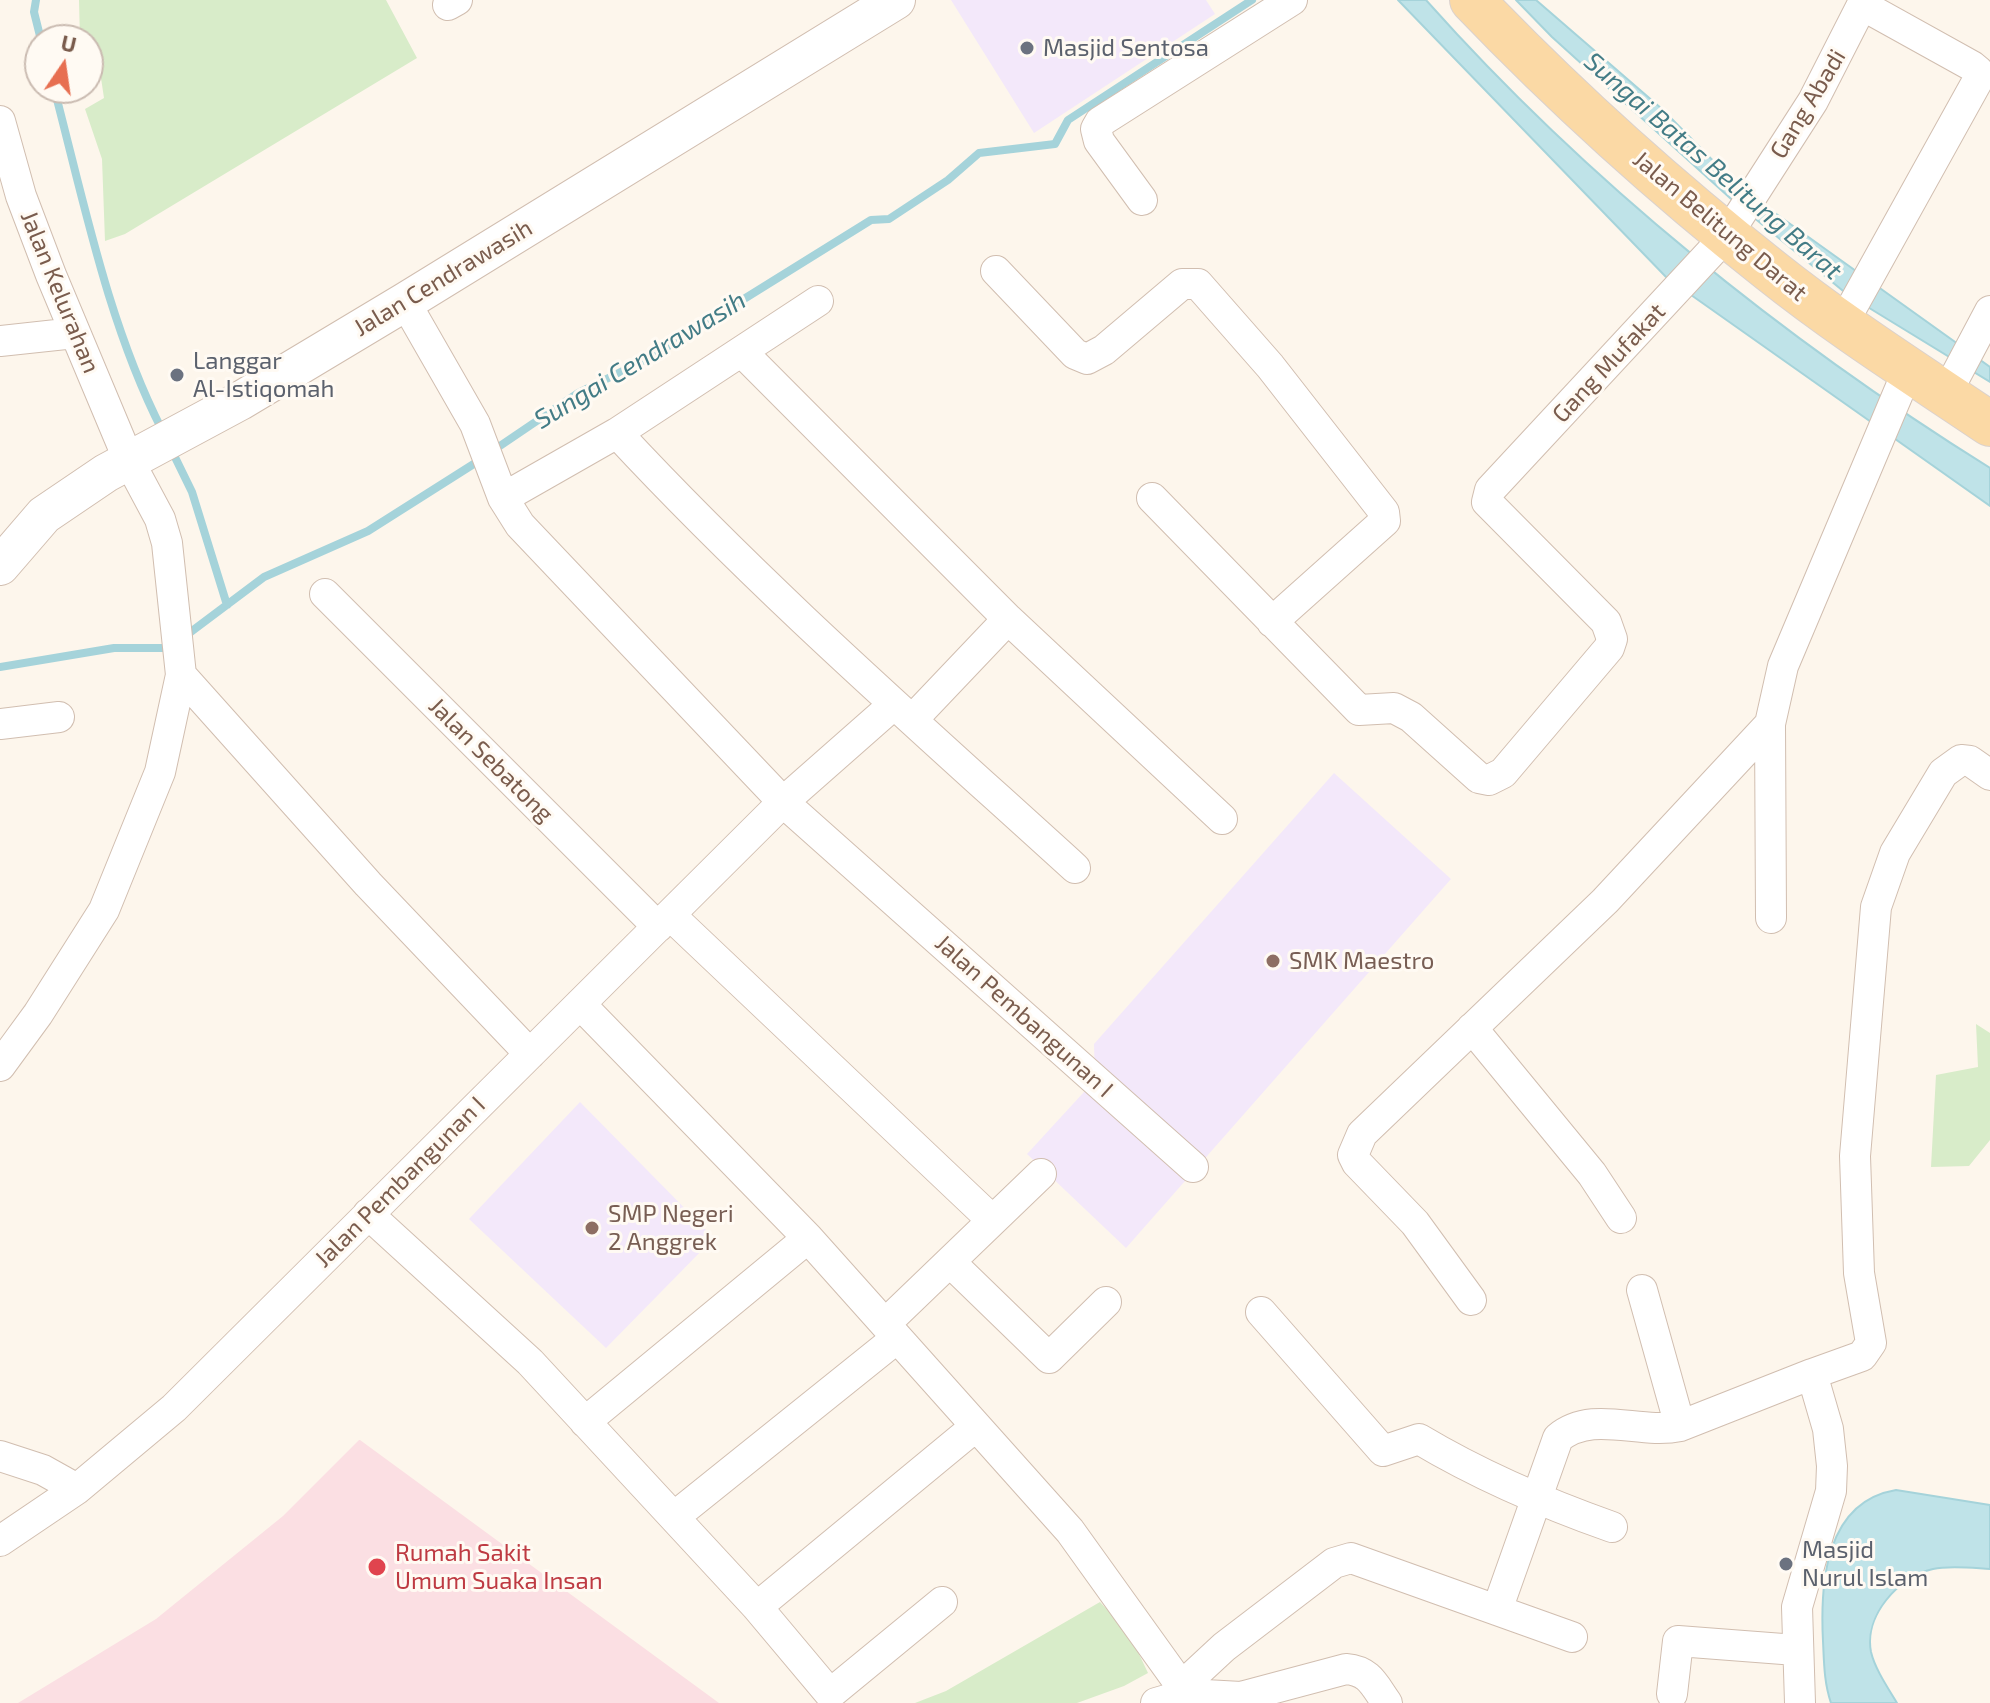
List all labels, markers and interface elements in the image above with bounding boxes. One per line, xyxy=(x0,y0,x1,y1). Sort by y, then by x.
north arrow xyxy=(24,24,104,104)
text: U xyxy=(59,28,79,57)
place label: Masjid Sentosa xyxy=(1043,34,1209,62)
marker: Masjid Sentosa xyxy=(1018,39,1036,57)
street label: Gang Abadi xyxy=(1764,44,1852,164)
water label: Sungai Batas Belitung Barat xyxy=(1578,46,1848,286)
street label: Jalan Belitung Darat xyxy=(1627,145,1813,307)
street label: Jalan Kelurahan xyxy=(14,207,106,377)
street label: Jalan Cendrawasih xyxy=(349,213,537,343)
water label: Sungai Cendrawasih xyxy=(529,284,751,436)
street label: Gang Mufakat xyxy=(1546,297,1672,429)
place label: Langgar Al-Istiqomah xyxy=(193,347,334,403)
marker: Langgar Al-Istiqomah xyxy=(168,366,186,384)
street label: Jalan Sebatong xyxy=(423,692,559,828)
street label: Jalan Pembangunan I xyxy=(929,929,1119,1103)
place label: SMK Maestro xyxy=(1289,947,1434,975)
marker: SMK Maestro xyxy=(1264,952,1282,970)
street label: Jalan Pembangunan I xyxy=(309,1091,491,1273)
place label: SMP Negeri 2 Anggrek xyxy=(608,1200,734,1256)
marker: SMP Negeri 2 Anggrek xyxy=(583,1219,601,1237)
place label: Masjid Nurul Islam xyxy=(1802,1536,1928,1592)
place label: Rumah Sakit Umum Suaka Insan xyxy=(395,1539,603,1595)
marker: Masjid Nurul Islam xyxy=(1777,1555,1795,1573)
marker: Rumah Sakit Umum Suaka Insan xyxy=(366,1556,388,1578)

